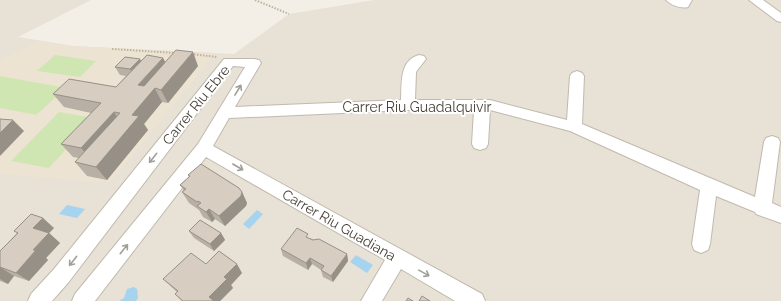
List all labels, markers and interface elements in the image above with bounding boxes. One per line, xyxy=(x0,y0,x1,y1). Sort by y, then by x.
street label: Carrer Riu Ebre xyxy=(159,62,233,148)
one-way arrow xyxy=(234,84,242,96)
street label: Carrer Riu Guadalquivir xyxy=(343,99,491,115)
one-way arrow xyxy=(149,153,157,164)
one-way arrow xyxy=(231,164,243,172)
street label: Carrer Riu Guadiana xyxy=(279,186,399,264)
one-way arrow xyxy=(119,243,128,254)
one-way arrow xyxy=(68,255,77,266)
one-way arrow xyxy=(418,270,430,277)

